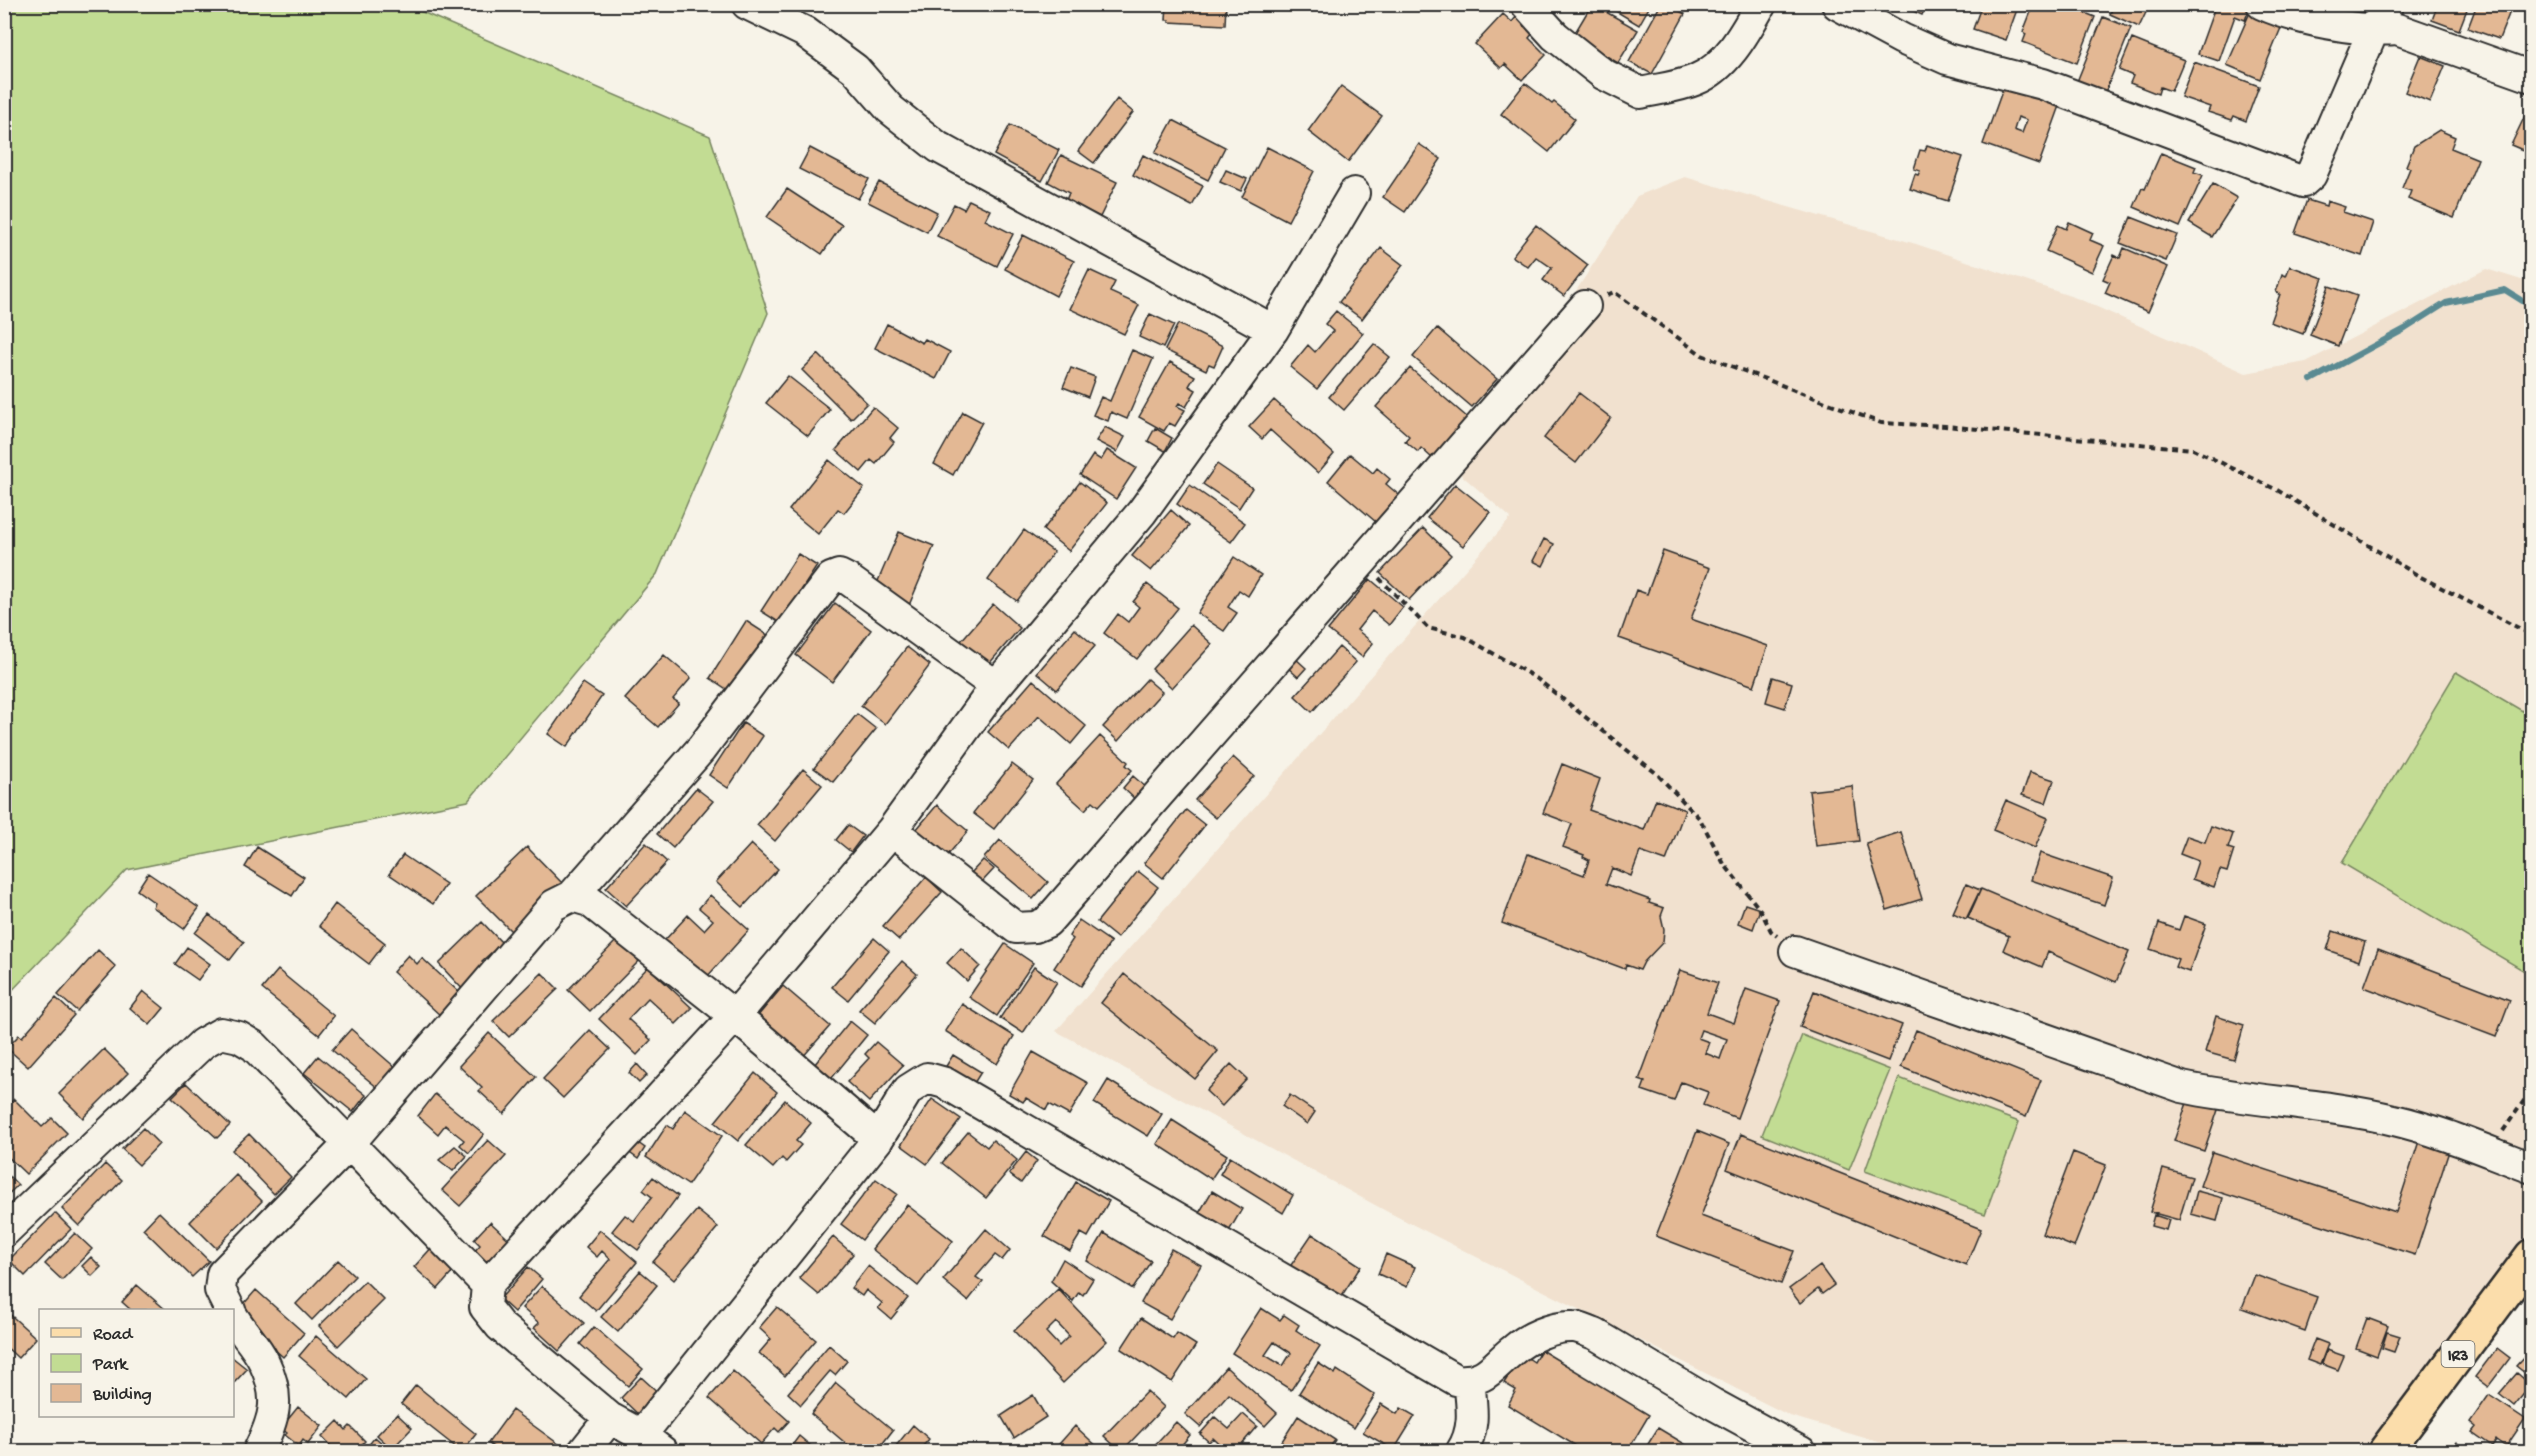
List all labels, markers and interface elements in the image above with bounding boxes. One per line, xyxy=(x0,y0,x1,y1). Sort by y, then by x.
legend xyxy=(39,1309,234,1417)
text: Road xyxy=(93,1325,134,1346)
road number: IR3 xyxy=(2442,1341,2474,1367)
text: Park xyxy=(92,1355,129,1376)
text: Building xyxy=(92,1385,152,1406)

